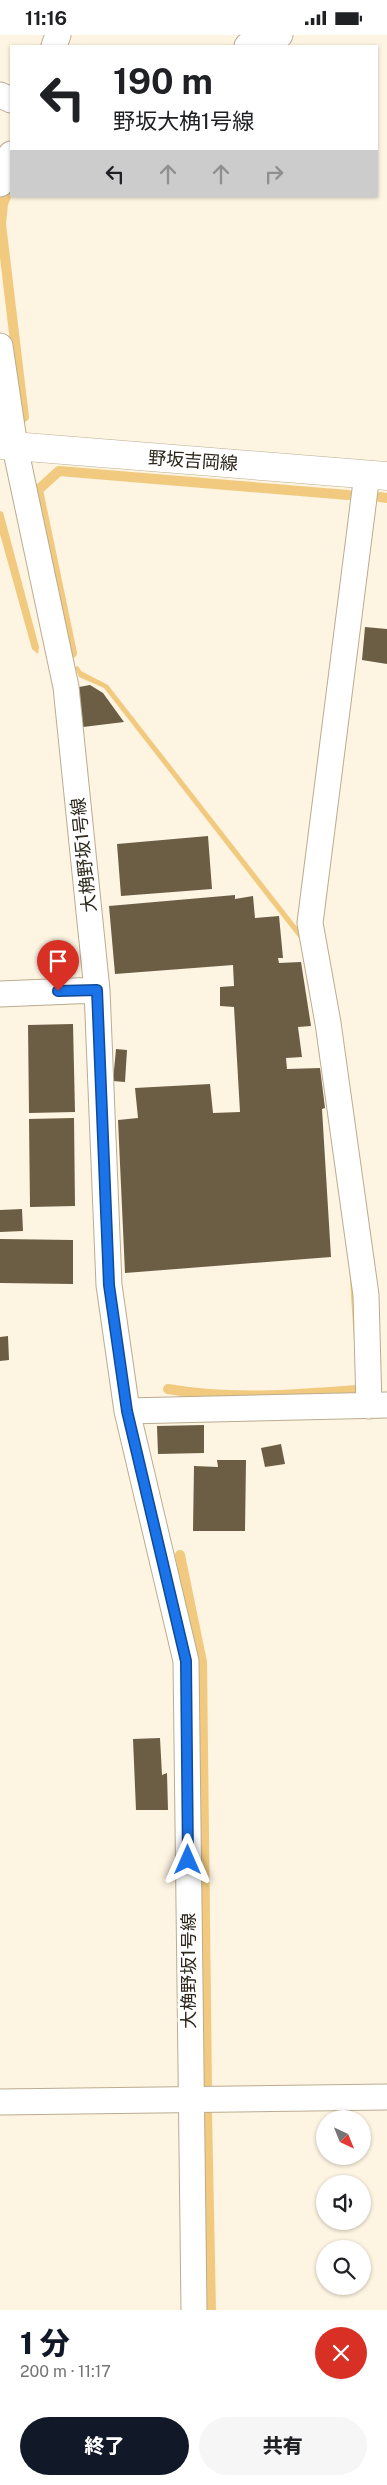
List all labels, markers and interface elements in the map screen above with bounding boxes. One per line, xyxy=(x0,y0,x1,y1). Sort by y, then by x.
text: 11:16 xyxy=(25,7,67,29)
text: 190 m xyxy=(113,61,213,102)
icon: left xyxy=(30,65,95,130)
text: 野坂大桷1号線 xyxy=(113,108,254,134)
icon: left xyxy=(101,160,129,188)
icon: ahead xyxy=(154,160,182,188)
icon: ahead xyxy=(207,160,235,188)
icon: right xyxy=(260,160,288,188)
street label: 野坂吉岡線 xyxy=(147,447,239,474)
street label: 大桷野坂1号線 xyxy=(67,797,100,913)
pin xyxy=(37,940,79,991)
icon: arrive xyxy=(44,947,72,975)
position arrow xyxy=(161,1833,213,1885)
street label: 大桷野坂1号線 xyxy=(178,1913,199,2029)
north arrow xyxy=(316,2110,371,2165)
map controls xyxy=(316,2110,371,2295)
button: sound xyxy=(316,2175,371,2230)
button: search xyxy=(316,2240,371,2295)
text: 1 分 xyxy=(20,2325,70,2361)
button: close xyxy=(315,2327,367,2379)
text: 200 m · 11:17 xyxy=(20,2362,111,2381)
button: 終了 xyxy=(20,2417,189,2475)
button: 共有 xyxy=(199,2417,367,2475)

